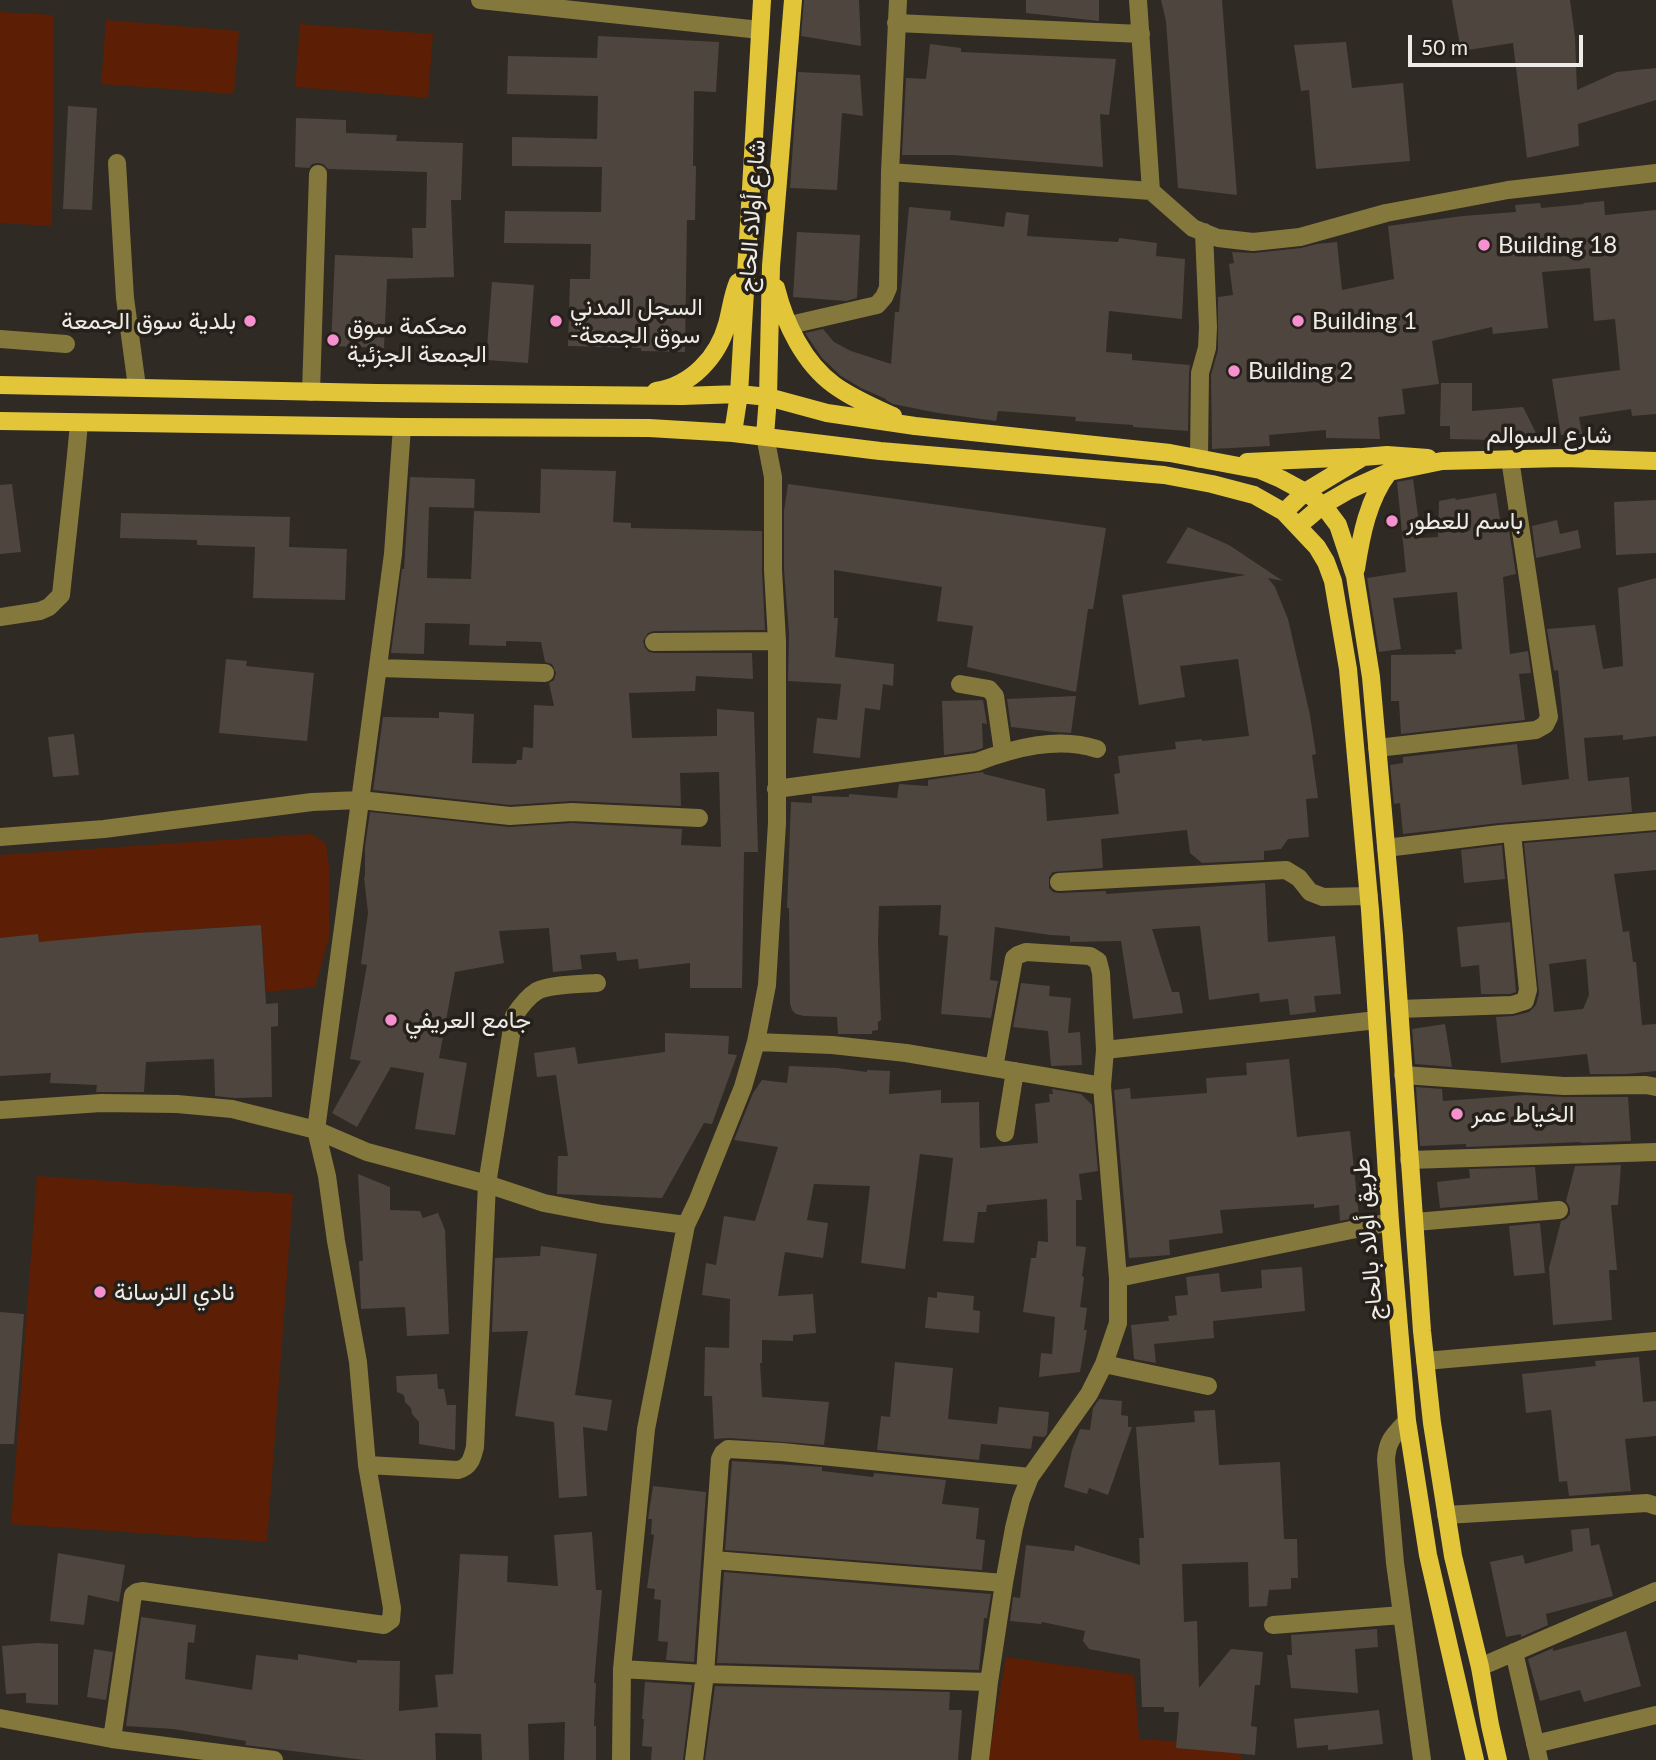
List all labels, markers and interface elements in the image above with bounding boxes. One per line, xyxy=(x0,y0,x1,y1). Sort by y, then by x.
scale bar xyxy=(1411,21,1586,65)
text: 50 m xyxy=(1421,34,1468,59)
street label: شارع أولاد الحاج xyxy=(732,139,772,293)
place label: Building 18 xyxy=(1498,231,1617,259)
marker: Building 18 xyxy=(1476,237,1492,253)
place label: السجل المدني -سوق الجمعة xyxy=(570,293,703,349)
place label: بلدية سوق الجمعة xyxy=(61,307,236,335)
place label: Building 1 xyxy=(1312,307,1417,335)
place label: محكمة سوق الجمعة الجزئية xyxy=(347,312,487,368)
marker: بلدية سوق الجمعة xyxy=(242,313,258,329)
marker: السجل المدني -سوق الجمعة xyxy=(548,313,564,329)
marker: Building 1 xyxy=(1290,313,1306,329)
marker: محكمة سوق الجمعة الجزئية xyxy=(325,332,341,348)
place label: Building 2 xyxy=(1248,357,1353,385)
marker: Building 2 xyxy=(1226,363,1242,379)
street label: شارع السوالم xyxy=(1486,421,1612,449)
place label: باسم للعطور xyxy=(1406,507,1523,535)
marker: باسم للعطور xyxy=(1384,513,1400,529)
place label: جامع العريفي xyxy=(405,1006,531,1034)
marker: جامع العريفي xyxy=(383,1012,399,1028)
place label: الخياط عمر xyxy=(1471,1100,1574,1128)
marker: الخياط عمر xyxy=(1449,1106,1465,1122)
street label: طريق أولاد بالحاج xyxy=(1347,1156,1389,1322)
place label: نادي الترسانة xyxy=(114,1278,235,1306)
marker: نادي الترسانة xyxy=(92,1284,108,1300)

